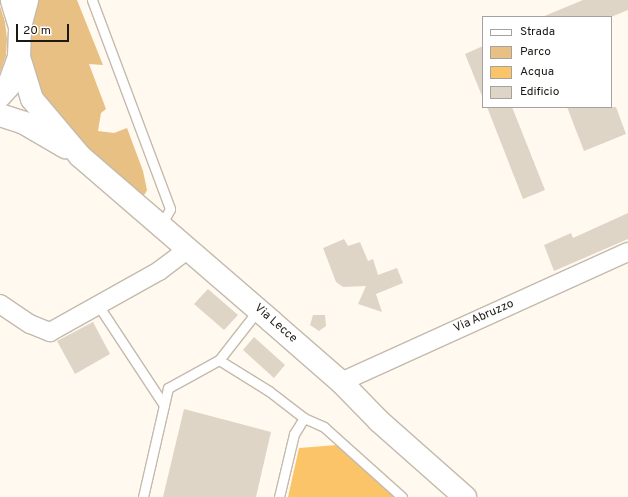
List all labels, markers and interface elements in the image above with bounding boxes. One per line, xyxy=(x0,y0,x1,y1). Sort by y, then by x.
scale bar xyxy=(18,16,71,42)
legend xyxy=(482,16,612,108)
text: 20 m xyxy=(23,23,51,39)
text: Strada xyxy=(520,24,555,40)
text: Parco xyxy=(520,44,551,60)
text: Acqua xyxy=(520,64,554,80)
text: Edificio xyxy=(520,84,559,100)
street label: Via Abruzzo xyxy=(451,297,517,337)
street label: Via Lecce xyxy=(251,301,299,347)

